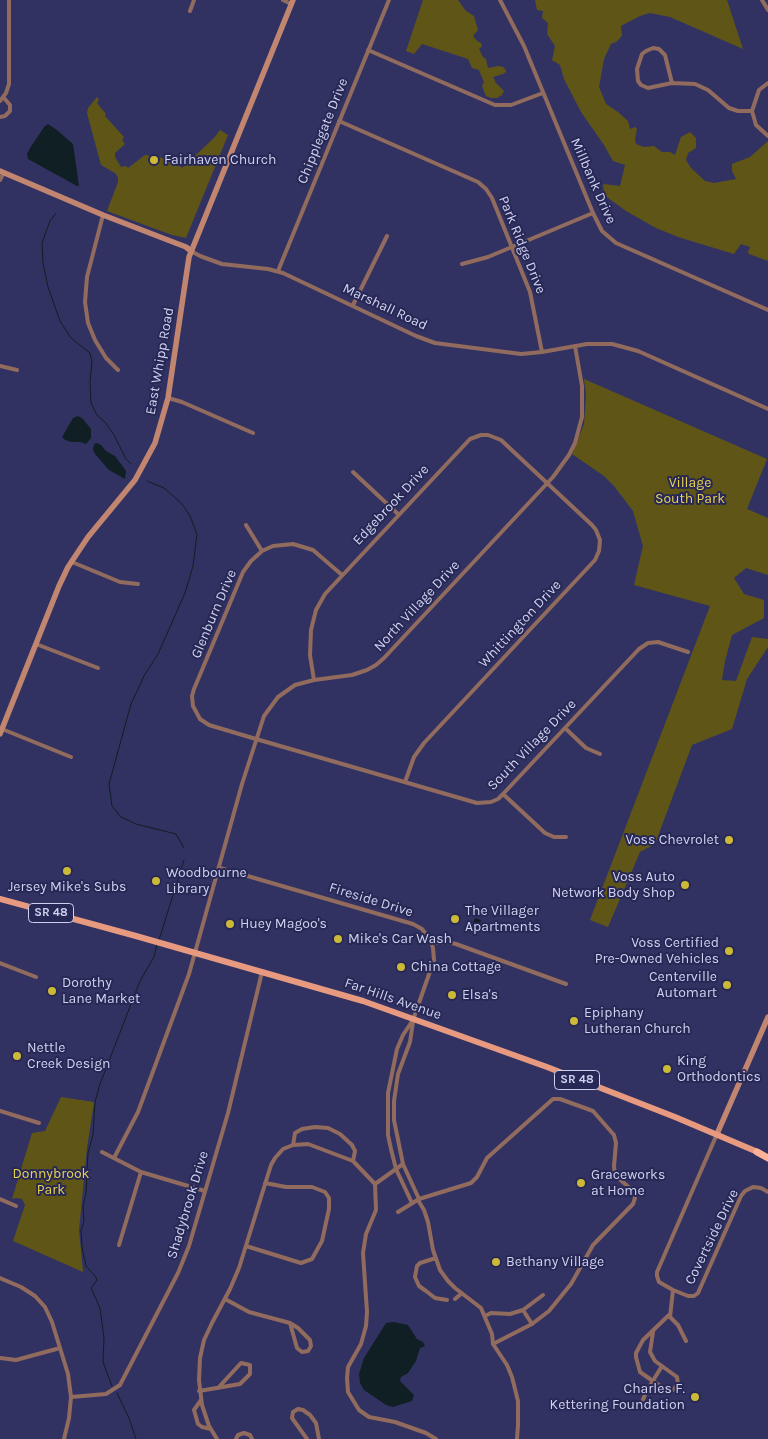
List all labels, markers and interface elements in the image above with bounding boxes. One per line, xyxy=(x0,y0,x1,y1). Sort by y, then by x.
street label: Chipplegate Drive xyxy=(294,76,352,186)
street label: Millbank Drive xyxy=(567,135,619,227)
place label: Fairhaven Church xyxy=(164,152,276,168)
marker: Fairhaven Church xyxy=(148,154,160,166)
street label: Park Ridge Drive xyxy=(495,194,549,296)
street label: Marshall Road xyxy=(340,280,430,334)
street label: East Whipp Road xyxy=(142,306,178,416)
street label: Edgebrook Drive xyxy=(349,461,433,549)
park label: Village South Park xyxy=(655,475,725,508)
street label: North Village Drive xyxy=(371,557,463,655)
street label: Glenburn Drive xyxy=(188,567,240,661)
street label: Whittington Drive xyxy=(475,577,565,671)
street label: South Village Drive xyxy=(484,696,580,794)
place label: Voss Chevrolet xyxy=(626,832,719,848)
marker: Voss Chevrolet xyxy=(723,834,735,846)
marker: Jersey Mike's Subs xyxy=(61,865,73,877)
place label: Woodbourne Library xyxy=(166,865,247,898)
place label: Voss Auto Network Body Shop xyxy=(552,869,675,902)
marker: Woodbourne Library xyxy=(150,875,162,887)
place label: Jersey Mike's Subs xyxy=(8,879,126,895)
street label: Fireside Drive xyxy=(327,879,415,921)
marker: Voss Auto Network Body Shop xyxy=(679,879,691,891)
place label: The Villager Apartments xyxy=(465,903,541,936)
road number: SR 48 xyxy=(28,904,74,922)
marker: The Villager Apartments xyxy=(449,913,461,925)
place label: Huey Magoo's xyxy=(240,916,327,932)
marker: Huey Magoo's xyxy=(224,918,236,930)
place label: Mike's Car Wash xyxy=(348,931,452,947)
marker: Mike's Car Wash xyxy=(332,933,344,945)
place label: Voss Certified Pre-Owned Vehicles xyxy=(595,935,719,968)
marker: Voss Certified Pre-Owned Vehicles xyxy=(723,945,735,957)
place label: China Cottage xyxy=(411,959,501,975)
marker: China Cottage xyxy=(395,961,407,973)
place label: Centerville Automart xyxy=(649,969,717,1002)
place label: Dorothy Lane Market xyxy=(62,975,140,1008)
street label: Far Hills Avenue xyxy=(342,975,444,1023)
marker: Centerville Automart xyxy=(721,979,733,991)
marker: Dorothy Lane Market xyxy=(46,985,58,997)
place label: Elsa's xyxy=(462,987,498,1003)
marker: Elsa's xyxy=(446,989,458,1001)
place label: Epiphany Lutheran Church xyxy=(584,1005,691,1038)
marker: Epiphany Lutheran Church xyxy=(568,1015,580,1027)
place label: Nettle Creek Design xyxy=(27,1040,111,1072)
marker: Nettle Creek Design xyxy=(11,1050,23,1062)
place label: King Orthodontics xyxy=(677,1053,761,1086)
marker: King Orthodontics xyxy=(661,1063,673,1075)
road number: SR 48 xyxy=(554,1070,600,1090)
street label: Shadybrook Drive xyxy=(164,1149,212,1261)
park label: Donnybrook Park xyxy=(13,1166,89,1198)
place label: Graceworks at Home xyxy=(591,1167,665,1200)
marker: Graceworks at Home xyxy=(575,1177,587,1189)
street label: Covertside Drive xyxy=(682,1187,742,1287)
place label: Bethany Village xyxy=(506,1254,604,1270)
marker: Bethany Village xyxy=(490,1256,502,1268)
place label: Charles F. Kettering Foundation xyxy=(550,1381,685,1414)
marker: Charles F. Kettering Foundation xyxy=(689,1391,701,1403)

